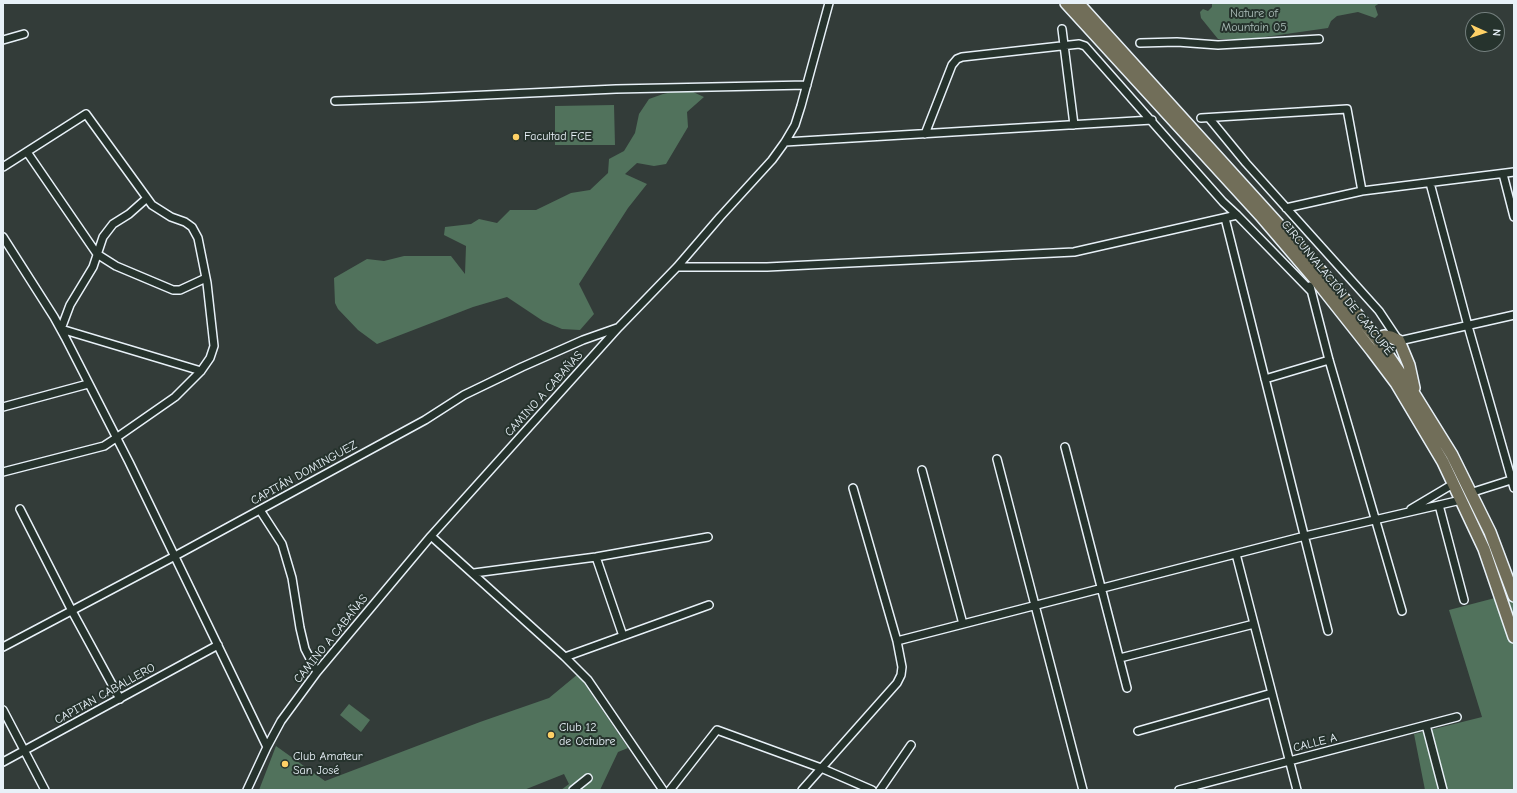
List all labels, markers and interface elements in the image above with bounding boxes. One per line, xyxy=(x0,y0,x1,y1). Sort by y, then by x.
park label: Nature of Mountain 05 xyxy=(1221,7,1287,35)
north arrow xyxy=(1465,12,1505,52)
text: N xyxy=(1490,29,1503,37)
place label: Facultad FCE xyxy=(524,130,592,144)
marker: Facultad FCE xyxy=(511,132,521,142)
street label: CIRCUNVALACIÓN DE CAACUPÉ xyxy=(1278,218,1396,358)
street label: CAMINO A CABAÑAS xyxy=(502,348,586,440)
street label: CAPITÁN DOMINGUEZ xyxy=(248,438,360,508)
street label: CAMINO A CABAÑAS xyxy=(291,592,371,686)
street label: CAPITAN CABALLERO xyxy=(52,660,158,728)
place label: Club 12 de Octubre xyxy=(559,721,615,749)
marker: Club 12 de Octubre xyxy=(546,730,556,740)
street label: CALLE A xyxy=(1292,731,1338,755)
place label: Club Amateur San José xyxy=(293,750,363,778)
marker: Club Amateur San José xyxy=(280,759,290,769)

